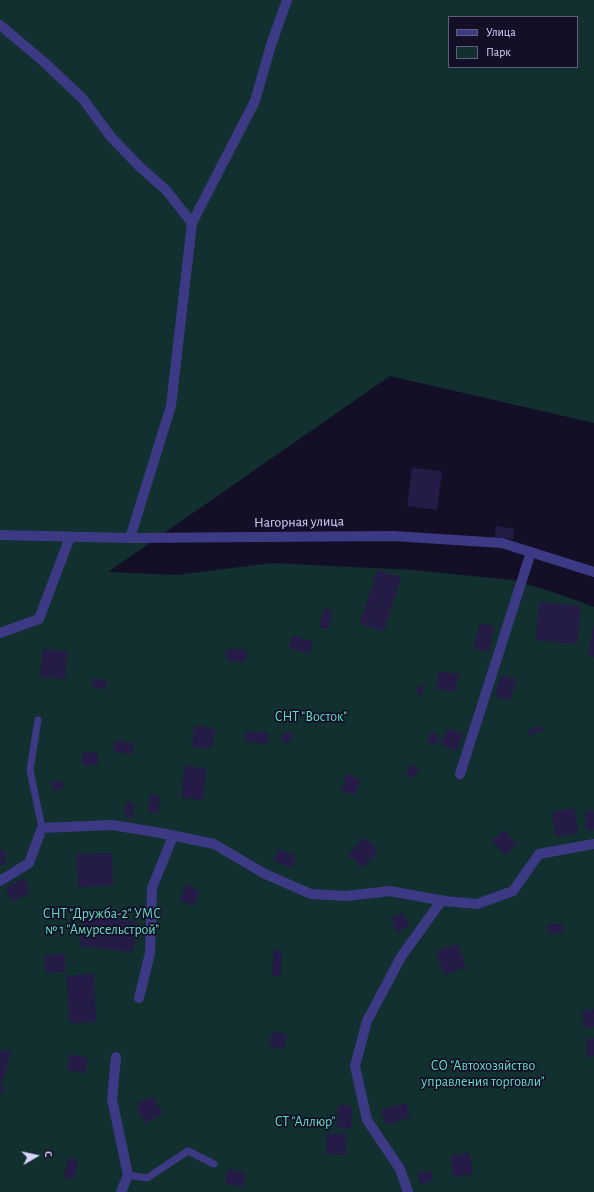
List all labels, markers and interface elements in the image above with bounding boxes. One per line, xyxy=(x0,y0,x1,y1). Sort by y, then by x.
legend xyxy=(448,16,578,68)
text: Улица xyxy=(486,26,516,38)
text: Парк xyxy=(486,46,511,58)
street label: Нагорная улица xyxy=(254,513,344,531)
park label: СНТ "Восток" xyxy=(275,709,347,725)
park label: СНТ "Дружба-2" УМС № 1 "Амурсельстрой" xyxy=(43,906,161,938)
park label: СО "Автохозяйство управления торговли" xyxy=(421,1058,545,1090)
park label: СТ "Аллюр" xyxy=(275,1114,335,1130)
north arrow xyxy=(16,1136,56,1176)
text: С xyxy=(42,1150,54,1158)

